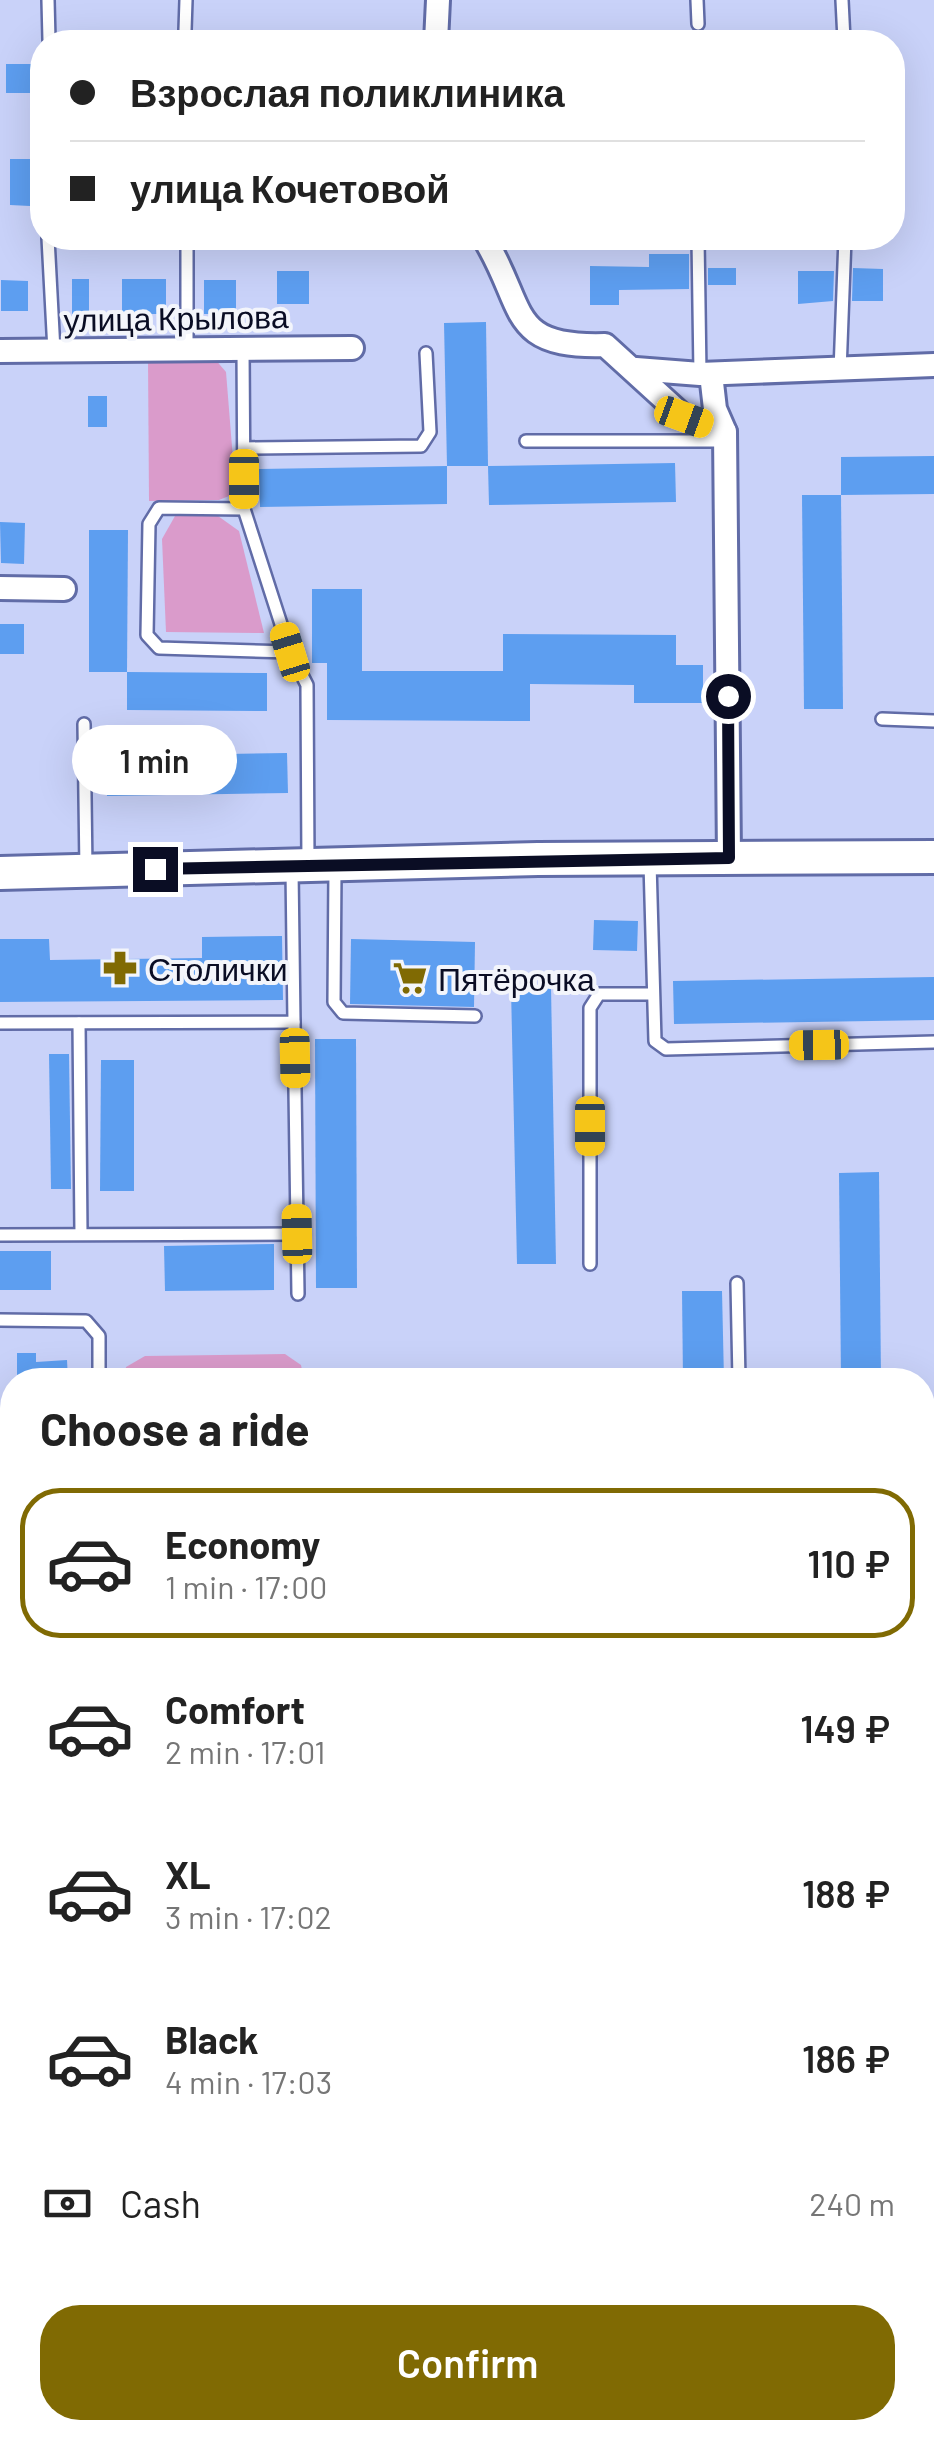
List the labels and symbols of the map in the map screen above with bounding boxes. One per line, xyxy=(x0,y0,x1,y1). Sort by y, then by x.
street label: улица Крылова xyxy=(63,296,289,339)
car xyxy=(651,393,717,441)
car xyxy=(229,449,259,509)
car xyxy=(267,619,313,685)
route start xyxy=(706,674,751,719)
callout: 1 min xyxy=(72,724,238,794)
route end xyxy=(133,847,178,892)
pharmacy icon: Столички xyxy=(101,949,139,987)
place label: Столички xyxy=(148,949,288,987)
supermarket icon: Пятёрочка xyxy=(391,959,429,997)
place label: Пятёрочка xyxy=(438,959,595,998)
car xyxy=(279,1028,311,1088)
car xyxy=(789,1029,849,1061)
car xyxy=(575,1096,605,1156)
car xyxy=(281,1204,313,1264)

